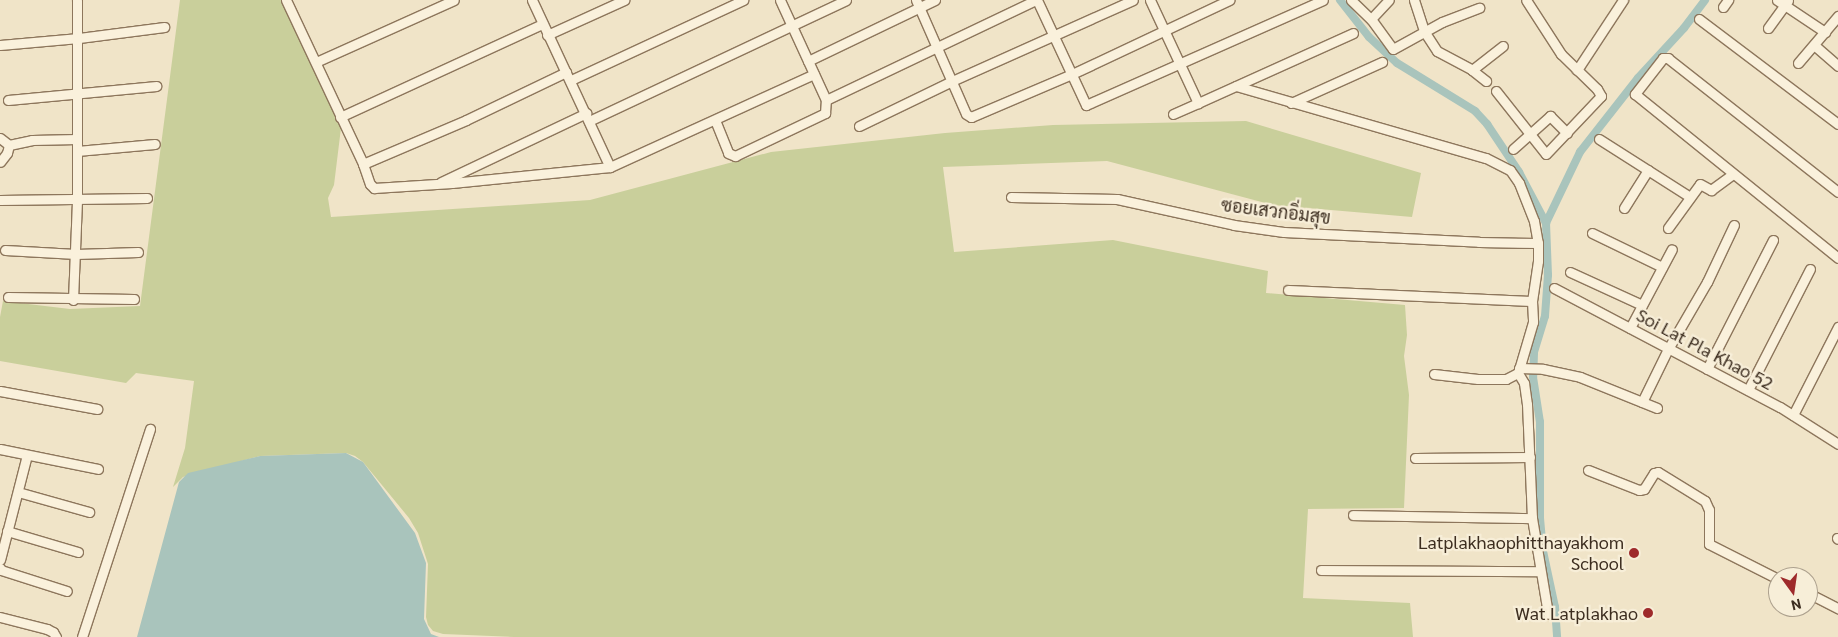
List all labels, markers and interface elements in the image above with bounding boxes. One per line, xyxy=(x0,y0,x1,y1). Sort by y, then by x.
street label: ซอยเสวกอิ่มสุข xyxy=(1220,194,1332,228)
street label: Soi Lat Pla Khao 52 xyxy=(1633,304,1777,394)
place label: Latplakhaophitthayakhom School xyxy=(1418,532,1624,574)
marker: Latplakhaophitthayakhom School xyxy=(1628,547,1640,559)
north arrow xyxy=(1768,567,1818,617)
text: N xyxy=(1789,596,1803,615)
place label: Wat Latplakhao xyxy=(1515,602,1638,624)
marker: Wat Latplakhao xyxy=(1642,607,1654,619)

